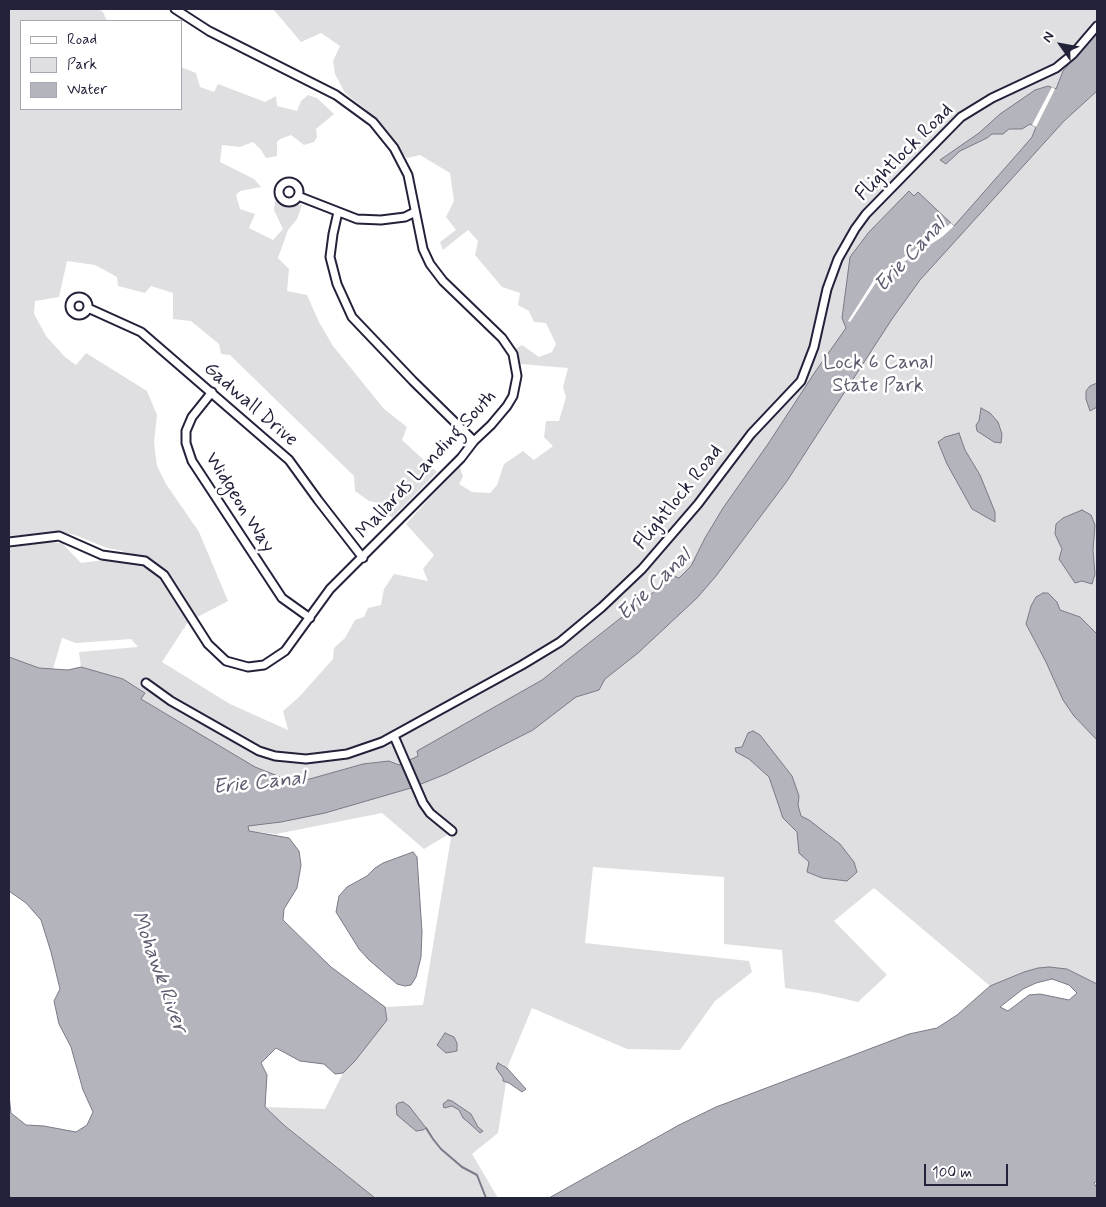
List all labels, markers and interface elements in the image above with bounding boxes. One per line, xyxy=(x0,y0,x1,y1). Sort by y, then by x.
legend xyxy=(20,20,182,110)
north arrow xyxy=(1036,20,1086,70)
text: N xyxy=(1038,28,1058,46)
text: Road xyxy=(67,30,97,50)
text: Park xyxy=(67,55,97,75)
text: Water xyxy=(67,80,107,100)
street label: Flightlock Road xyxy=(851,99,959,207)
water label: Erie Canal xyxy=(870,214,952,298)
park label: Lock 6 Canal State Park xyxy=(823,352,933,399)
street label: Gadwall Drive xyxy=(198,357,302,453)
street label: Mallards Landing South xyxy=(352,385,502,545)
street label: Flightlock Road xyxy=(629,441,729,555)
street label: Widgeon Way xyxy=(199,448,279,558)
water label: Erie Canal xyxy=(613,545,697,627)
water label: Erie Canal xyxy=(212,767,306,801)
water label: Mohawk River xyxy=(124,908,192,1036)
scale bar xyxy=(926,1154,1010,1186)
text: 100 m xyxy=(932,1163,972,1183)

